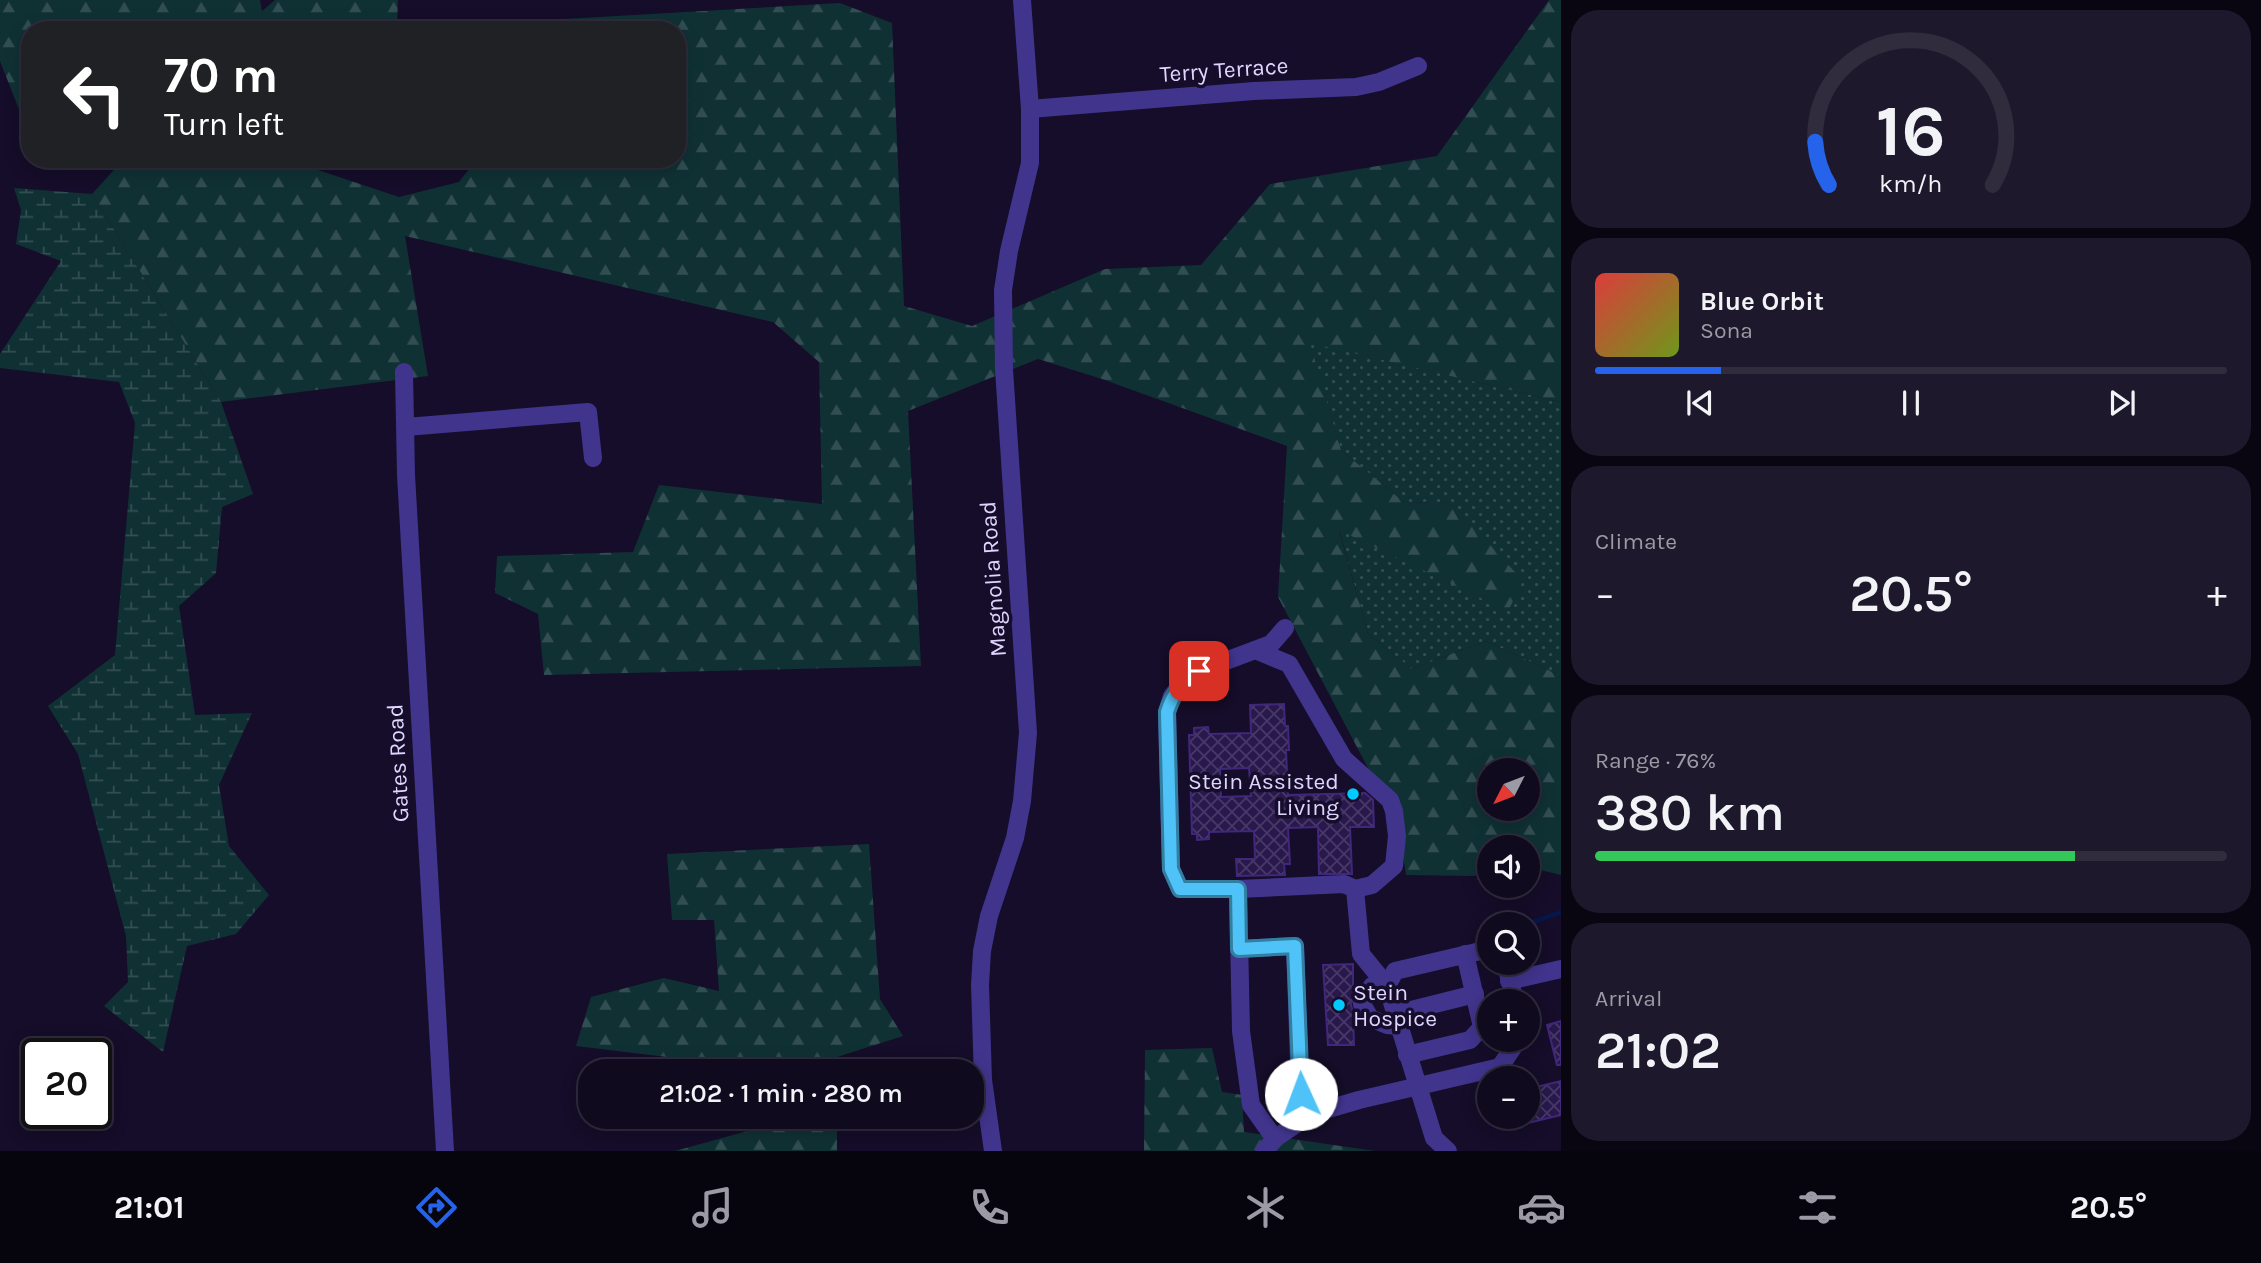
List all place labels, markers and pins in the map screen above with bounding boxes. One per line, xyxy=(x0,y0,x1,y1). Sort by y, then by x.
pin xyxy=(1169,641,1229,701)
place label: Stein Assisted Living xyxy=(1188,768,1339,821)
marker: Stein Assisted Living xyxy=(1345,786,1361,802)
place label: Stein Hospice xyxy=(1353,979,1437,1032)
marker: Stein Hospice xyxy=(1331,997,1347,1013)

